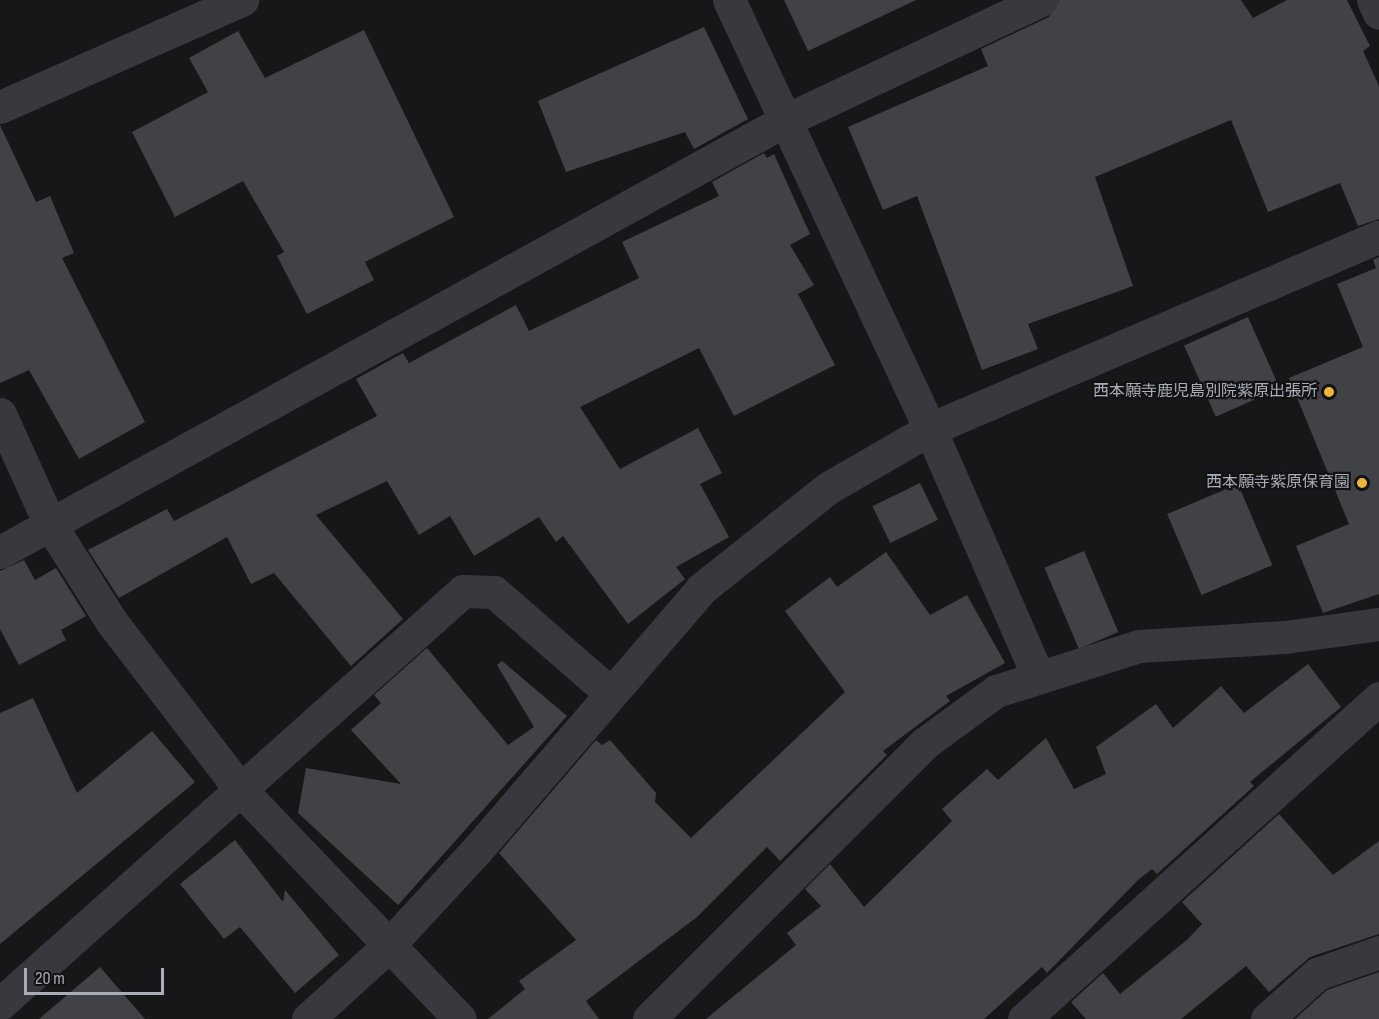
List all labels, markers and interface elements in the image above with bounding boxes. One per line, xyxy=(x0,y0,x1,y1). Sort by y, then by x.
place label: 西本願寺鹿児島別院紫原出張所 xyxy=(1093,382,1317,402)
marker: 西本願寺鹿児島別院紫原出張所 xyxy=(1322,385,1336,399)
place label: 西本願寺紫原保育園 xyxy=(1206,473,1350,493)
marker: 西本願寺紫原保育園 xyxy=(1355,476,1369,490)
scale bar xyxy=(27,956,166,994)
text: 20 m xyxy=(35,968,65,989)

